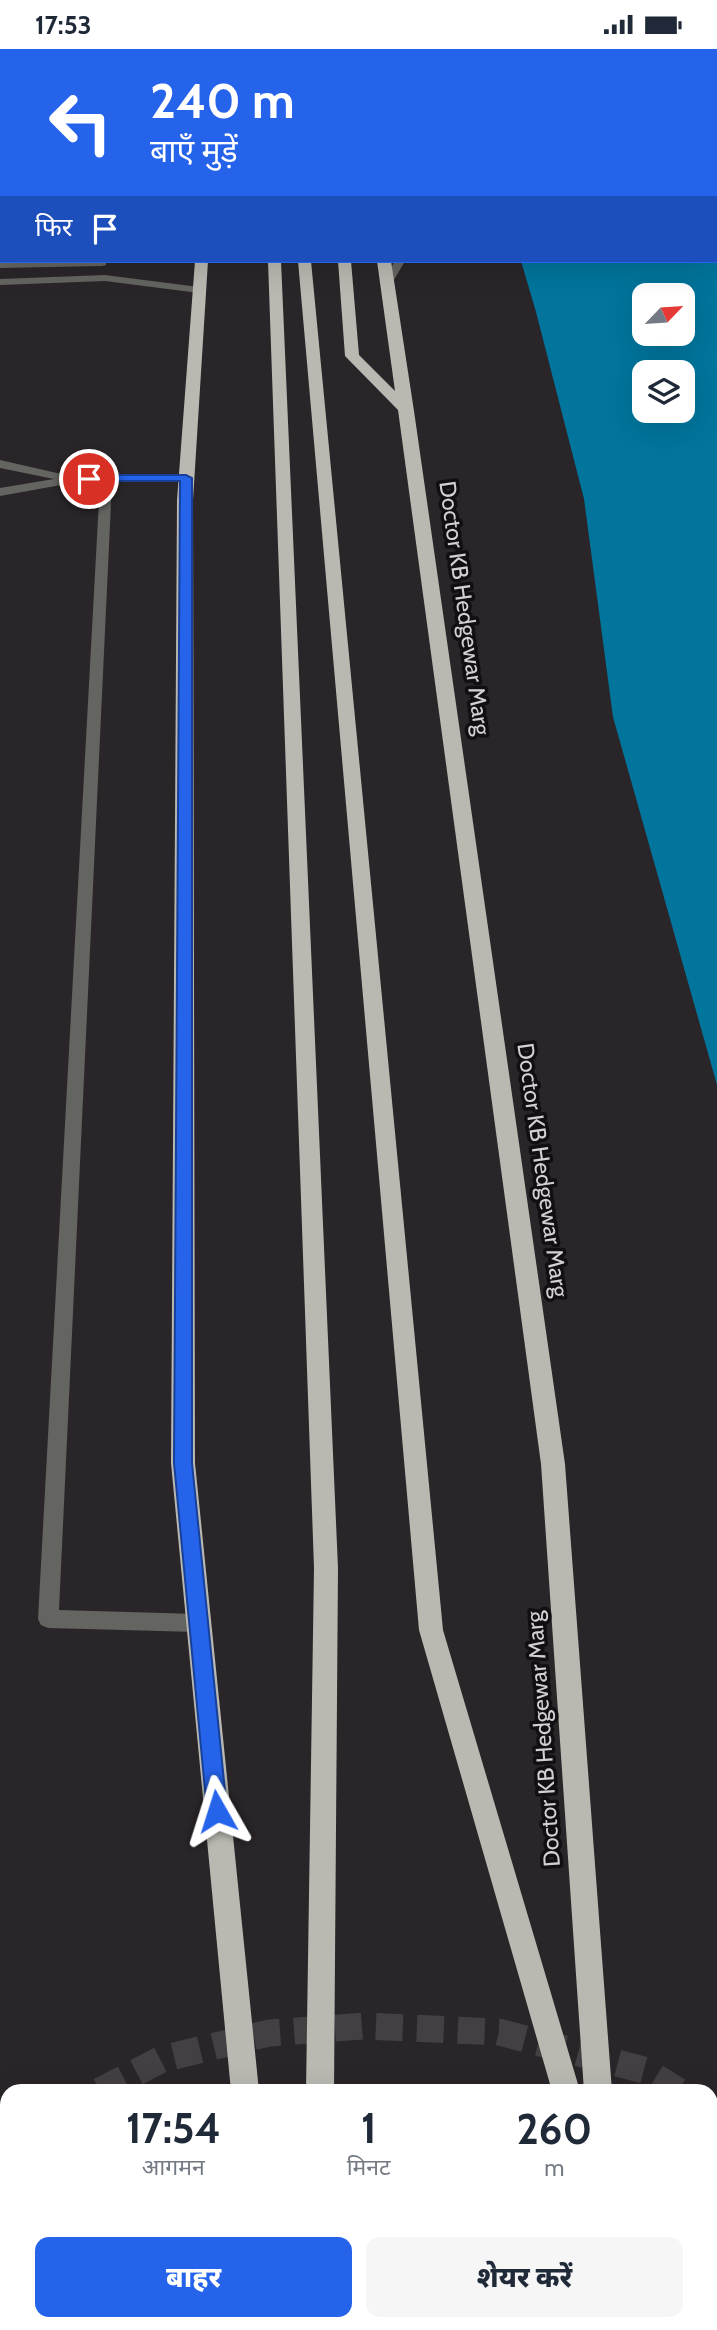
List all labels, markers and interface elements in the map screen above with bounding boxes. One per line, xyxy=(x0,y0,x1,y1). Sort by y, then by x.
text: 17:53 xyxy=(35,9,92,41)
text: 240 m xyxy=(150,71,295,130)
icon: left xyxy=(35,77,126,168)
text: बाएँ मुड़ें xyxy=(150,131,238,170)
icon: arrive xyxy=(86,210,124,248)
text: फिर xyxy=(35,211,72,243)
north arrow xyxy=(632,283,695,347)
map controls xyxy=(632,283,695,423)
button: layers xyxy=(632,360,695,423)
pin xyxy=(59,449,119,509)
icon: arrive xyxy=(70,460,108,498)
street label: Doctor KB Hedgewar Marg xyxy=(433,479,497,737)
street label: Doctor KB Hedgewar Marg xyxy=(511,1041,575,1299)
street label: Doctor KB Hedgewar Marg xyxy=(520,1610,566,1868)
position arrow xyxy=(180,1774,254,1848)
text: 17:54 xyxy=(126,2102,221,2154)
text: 1 xyxy=(361,2102,376,2154)
text: 260 xyxy=(517,2103,592,2155)
text: आगमन xyxy=(142,2153,205,2181)
text: मिनट xyxy=(347,2153,391,2181)
text: m xyxy=(544,2154,564,2182)
button: बाहर xyxy=(35,2237,352,2317)
button: शेयर करें xyxy=(366,2237,683,2317)

